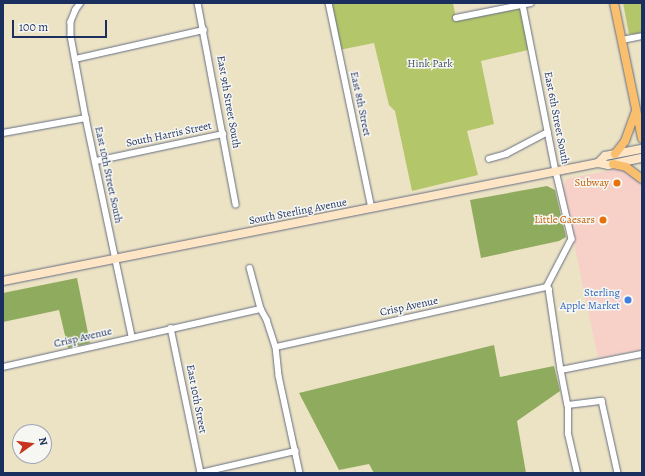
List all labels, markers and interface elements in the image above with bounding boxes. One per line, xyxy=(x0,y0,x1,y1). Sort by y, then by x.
scale bar xyxy=(14,12,109,38)
text: 100 m xyxy=(19,19,48,35)
street label: East 9th Street South xyxy=(213,55,243,149)
park label: Hink Park xyxy=(407,57,453,71)
street label: East 8th Street xyxy=(347,70,373,138)
street label: East 6th Street South xyxy=(541,71,571,165)
street label: South Harris Street xyxy=(125,119,213,151)
street label: East 10th Street South xyxy=(91,125,125,225)
place label: Subway xyxy=(574,176,609,190)
marker: Subway xyxy=(612,178,622,188)
street label: South Sterling Avenue xyxy=(248,196,348,228)
place label: Little Caesars xyxy=(534,213,595,227)
marker: Little Caesars xyxy=(598,215,608,225)
place label: Sterling Apple Market xyxy=(560,287,620,313)
street label: Crisp Avenue xyxy=(379,294,439,320)
marker: Sterling Apple Market xyxy=(623,295,633,305)
street label: Crisp Avenue xyxy=(53,325,113,351)
street label: East 10th Street xyxy=(183,363,209,435)
north arrow xyxy=(12,424,52,464)
text: N xyxy=(35,436,51,447)

